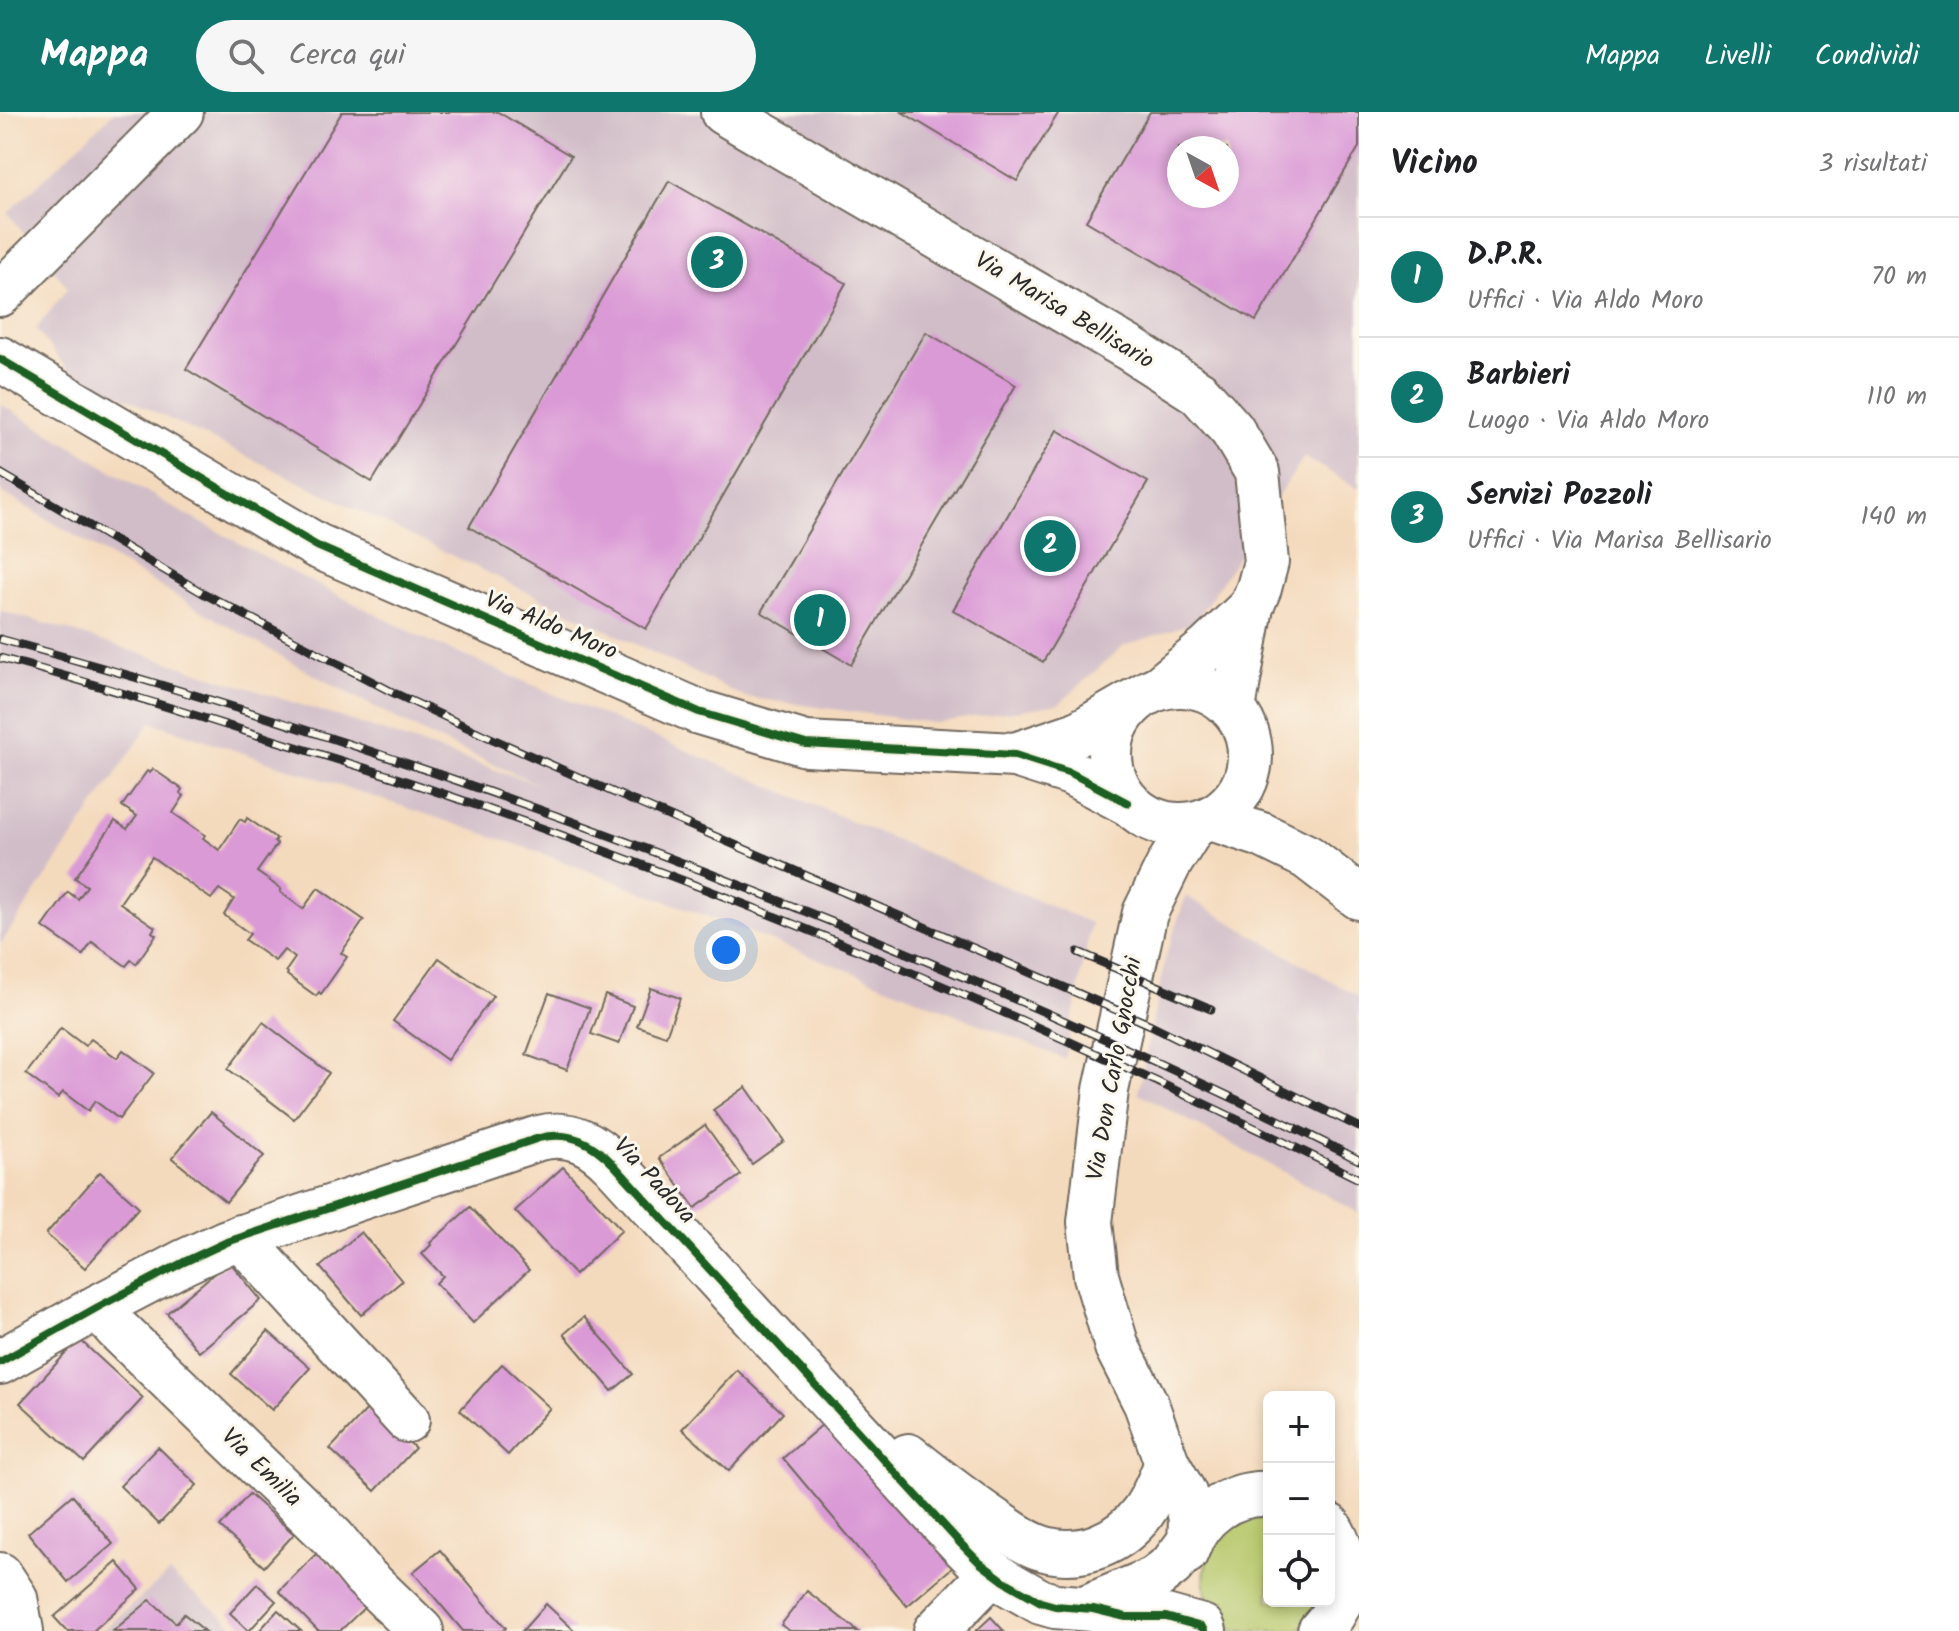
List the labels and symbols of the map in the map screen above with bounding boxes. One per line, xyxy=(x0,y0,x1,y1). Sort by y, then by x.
north arrow xyxy=(1167,136,1239,208)
pin: 3 xyxy=(691,232,743,292)
street label: Via Marisa Bellisario xyxy=(967,242,1162,380)
pin: 2 xyxy=(1024,516,1076,576)
street label: Via Aldo Moro xyxy=(479,581,624,672)
pin: 1 xyxy=(794,590,846,650)
your location xyxy=(706,930,746,970)
street label: Via Don Carlo Gnocchi xyxy=(1076,953,1154,1184)
street label: Via Padova xyxy=(603,1128,705,1234)
street label: Via Emilia xyxy=(211,1419,311,1517)

